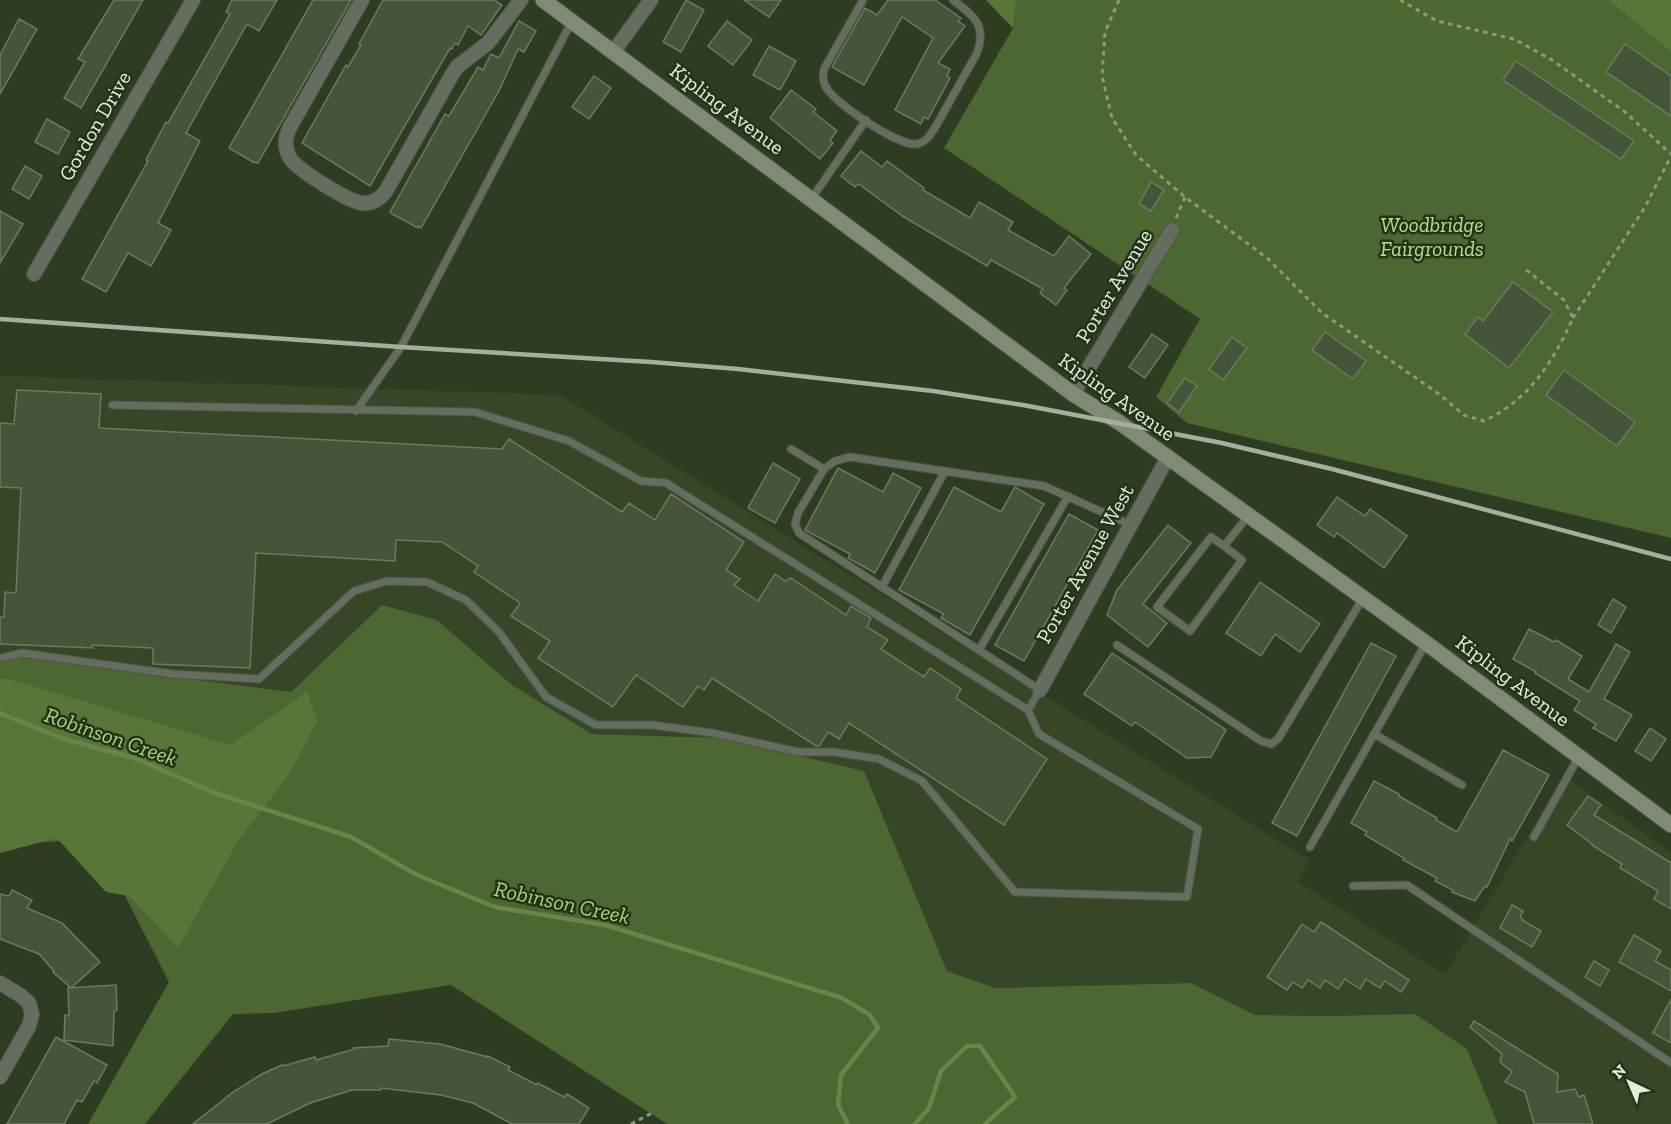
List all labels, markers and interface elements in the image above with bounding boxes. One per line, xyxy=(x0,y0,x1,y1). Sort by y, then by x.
street label: Kipling Avenue xyxy=(665,58,789,160)
street label: Gordon Drive xyxy=(53,66,136,185)
park label: Woodbridge Fairgrounds xyxy=(1380,212,1484,261)
street label: Porter Avenue xyxy=(1070,224,1157,347)
street label: Kipling Avenue xyxy=(1054,347,1181,446)
street label: Porter Avenue West xyxy=(1031,480,1139,647)
street label: Kipling Avenue xyxy=(1451,630,1575,732)
water label: Robinson Creek xyxy=(41,701,181,772)
water label: Robinson Creek xyxy=(492,875,632,930)
north arrow xyxy=(1599,1052,1659,1112)
text: N xyxy=(1608,1061,1630,1083)

